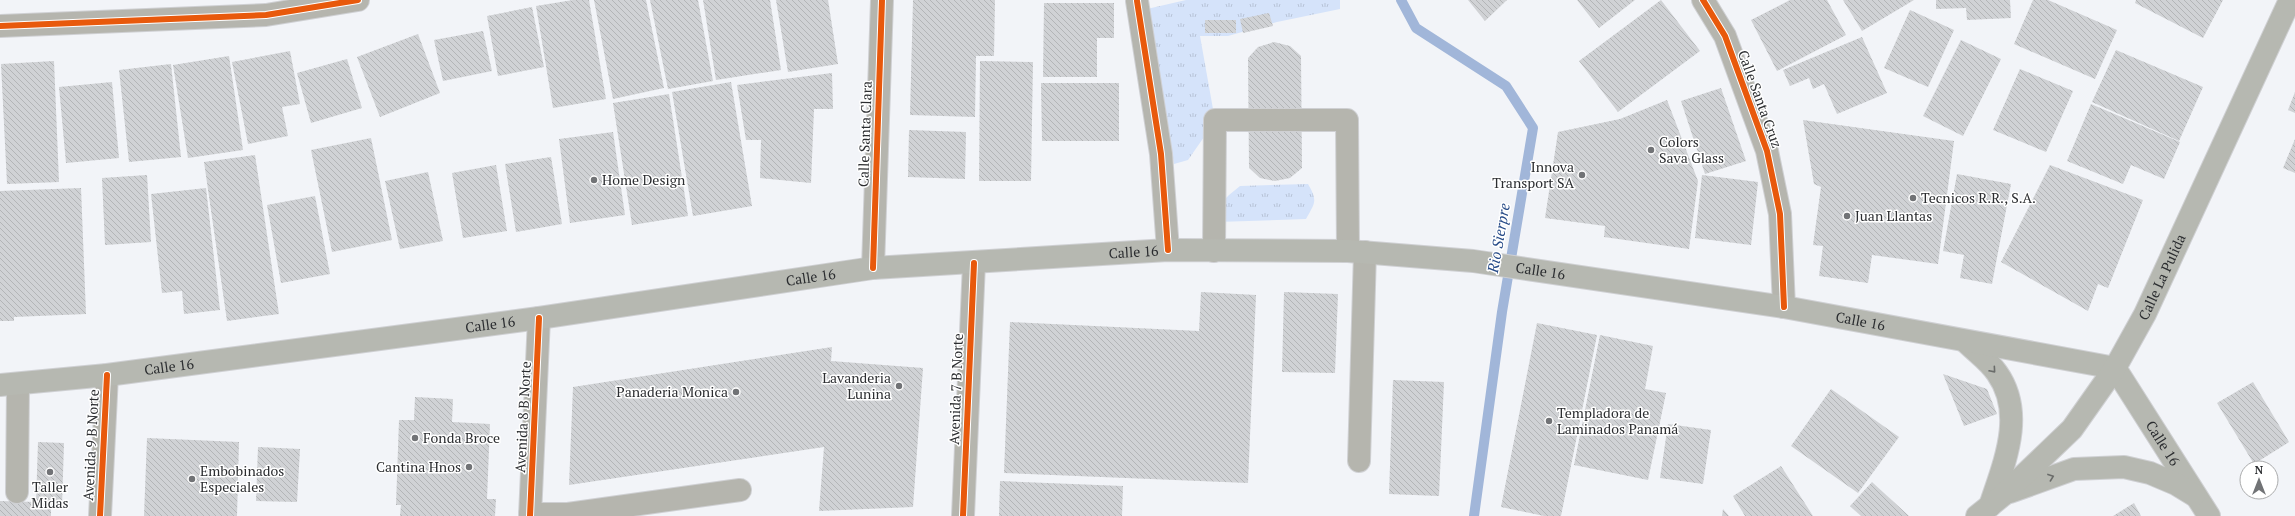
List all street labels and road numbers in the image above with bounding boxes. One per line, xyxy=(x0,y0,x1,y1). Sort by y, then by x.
street label: Calle Santa Cruz xyxy=(1734,47,1787,151)
street label: Calle Santa Clara xyxy=(853,81,876,187)
street label: Calle La Pulida xyxy=(2133,231,2190,323)
street label: Calle 16 xyxy=(1108,241,1160,263)
street label: Calle 16 xyxy=(1514,257,1567,284)
street label: Calle 16 xyxy=(785,264,837,290)
street label: Calle 16 xyxy=(1834,307,1887,335)
street label: Calle 16 xyxy=(464,311,517,337)
street label: Avenida 7 B Norte xyxy=(944,333,967,445)
street label: Calle 16 xyxy=(143,354,195,379)
street label: Avenida 8 B Norte xyxy=(510,361,535,473)
street label: Avenida 9 B Norte xyxy=(78,389,103,501)
street label: Calle 16 xyxy=(2142,417,2185,470)

